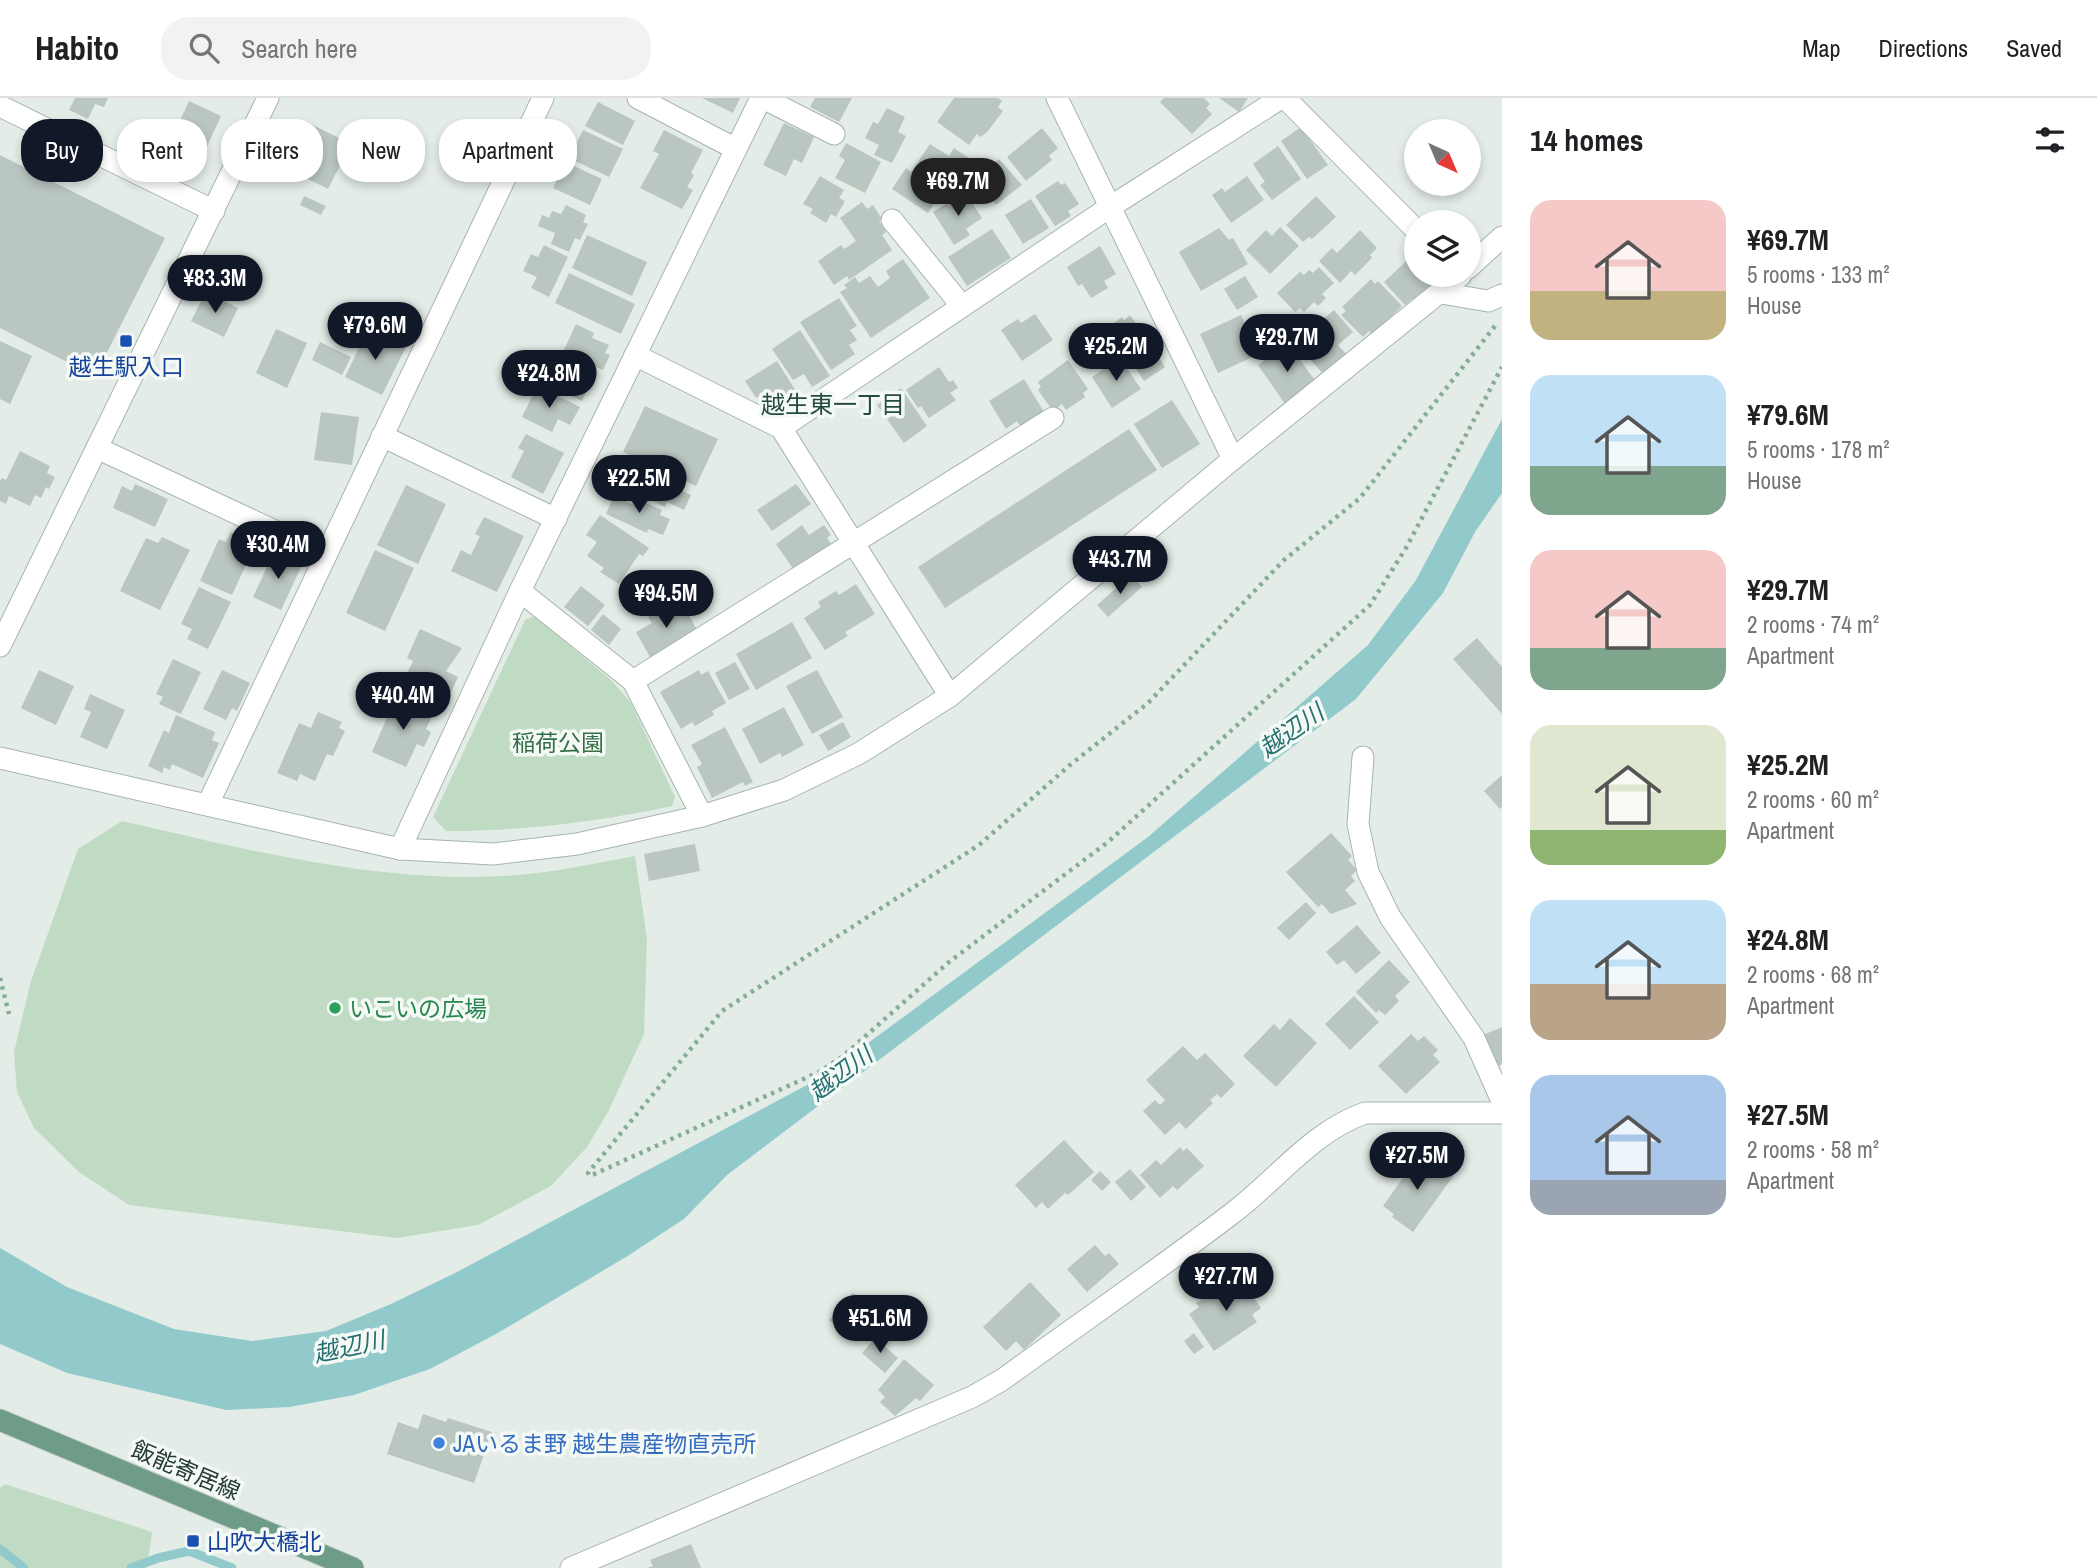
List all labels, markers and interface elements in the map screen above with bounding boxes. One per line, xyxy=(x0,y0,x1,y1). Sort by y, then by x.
search box xyxy=(161,17,651,80)
text: Habito xyxy=(35,26,119,70)
icon: search xyxy=(185,29,223,67)
text: Search here xyxy=(241,31,357,66)
text: Map xyxy=(1802,32,1840,64)
text: Directions xyxy=(1878,32,1968,64)
text: Saved xyxy=(2006,32,2062,64)
chip: Buy xyxy=(21,119,103,182)
chip: Rent xyxy=(117,119,207,182)
chip: Filters xyxy=(221,119,323,182)
chip: New xyxy=(337,119,425,182)
chip: Apartment xyxy=(439,119,577,182)
north arrow xyxy=(1404,119,1480,196)
map controls xyxy=(1404,119,1481,287)
text: 14 homes xyxy=(1530,120,1644,160)
icon: filters xyxy=(2031,121,2069,159)
pin: ¥69.7M xyxy=(901,158,1015,218)
text: ¥69.7M xyxy=(927,165,989,196)
button: layers xyxy=(1404,210,1481,287)
text: ¥69.7M xyxy=(1747,219,1829,259)
icon: home xyxy=(1586,228,1670,312)
pin: ¥83.3M xyxy=(158,256,272,315)
text: 5 rooms · 133 m² xyxy=(1747,259,1890,290)
text: ¥83.3M xyxy=(184,262,246,293)
text: House xyxy=(1747,290,1802,321)
pin: ¥79.6M xyxy=(318,302,432,362)
text: ¥79.6M xyxy=(344,309,406,340)
pin: ¥29.7M xyxy=(1230,314,1344,374)
text: ¥29.7M xyxy=(1256,321,1318,352)
pin: ¥25.2M xyxy=(1059,324,1173,383)
text: ¥25.2M xyxy=(1085,330,1147,361)
marker: 越生駅入口 xyxy=(118,333,134,349)
pin: ¥24.8M xyxy=(492,350,606,410)
place label: 越生駅入口 xyxy=(69,351,184,382)
text: ¥24.8M xyxy=(518,357,580,388)
district label: 越生東一丁目 xyxy=(761,388,905,420)
text: ¥79.6M xyxy=(1747,394,1829,434)
icon: home xyxy=(1586,403,1670,487)
text: 5 rooms · 178 m² xyxy=(1747,434,1890,465)
pin: ¥22.5M xyxy=(582,456,696,515)
text: ¥22.5M xyxy=(608,462,670,493)
text: House xyxy=(1747,465,1802,496)
pin: ¥30.4M xyxy=(221,522,335,581)
text: ¥30.4M xyxy=(247,528,309,559)
pin: ¥43.7M xyxy=(1063,536,1177,596)
text: ¥43.7M xyxy=(1089,543,1151,574)
text: ¥29.7M xyxy=(1747,569,1829,609)
pin: ¥94.5M xyxy=(609,570,723,630)
text: ¥94.5M xyxy=(635,577,697,608)
icon: home xyxy=(1586,578,1670,662)
text: 2 rooms · 74 m² xyxy=(1747,609,1879,640)
text: Apartment xyxy=(1747,640,1834,671)
pin: ¥40.4M xyxy=(346,672,460,732)
text: ¥40.4M xyxy=(372,679,434,710)
water label: 越辺川 xyxy=(1252,695,1332,764)
park label: 稲荷公園 xyxy=(512,727,604,758)
text: ¥25.2M xyxy=(1747,744,1829,784)
icon: home xyxy=(1586,753,1670,837)
text: 2 rooms · 60 m² xyxy=(1747,784,1879,815)
text: Apartment xyxy=(1747,815,1834,846)
text: ¥24.8M xyxy=(1747,919,1829,959)
icon: home xyxy=(1586,928,1670,1012)
text: 2 rooms · 68 m² xyxy=(1747,959,1879,990)
text: Apartment xyxy=(1747,990,1834,1021)
place label: いこいの広場 xyxy=(349,993,487,1024)
marker: いこいの広場 xyxy=(327,1000,343,1016)
water label: 越辺川 xyxy=(802,1037,881,1107)
text: ¥27.5M xyxy=(1747,1094,1829,1134)
icon: home xyxy=(1586,1103,1670,1187)
pin: ¥27.5M xyxy=(1360,1132,1474,1192)
text: 2 rooms · 58 m² xyxy=(1747,1134,1879,1165)
text: ¥27.5M xyxy=(1386,1139,1448,1170)
text: Apartment xyxy=(1747,1165,1834,1196)
pin: ¥27.7M xyxy=(1169,1254,1283,1313)
text: ¥27.7M xyxy=(1195,1260,1257,1291)
pin: ¥51.6M xyxy=(823,1296,937,1355)
text: ¥51.6M xyxy=(849,1302,911,1333)
water label: 越辺川 xyxy=(310,1322,390,1369)
place label: JAいるま野 越生農産物直売所 xyxy=(453,1428,756,1459)
street label: 飯能寄居線 xyxy=(127,1433,245,1507)
marker: JAいるま野 越生農産物直売所 xyxy=(431,1435,447,1451)
place label: 山吹大橋北 xyxy=(207,1526,322,1557)
marker: 山吹大橋北 xyxy=(185,1533,201,1549)

